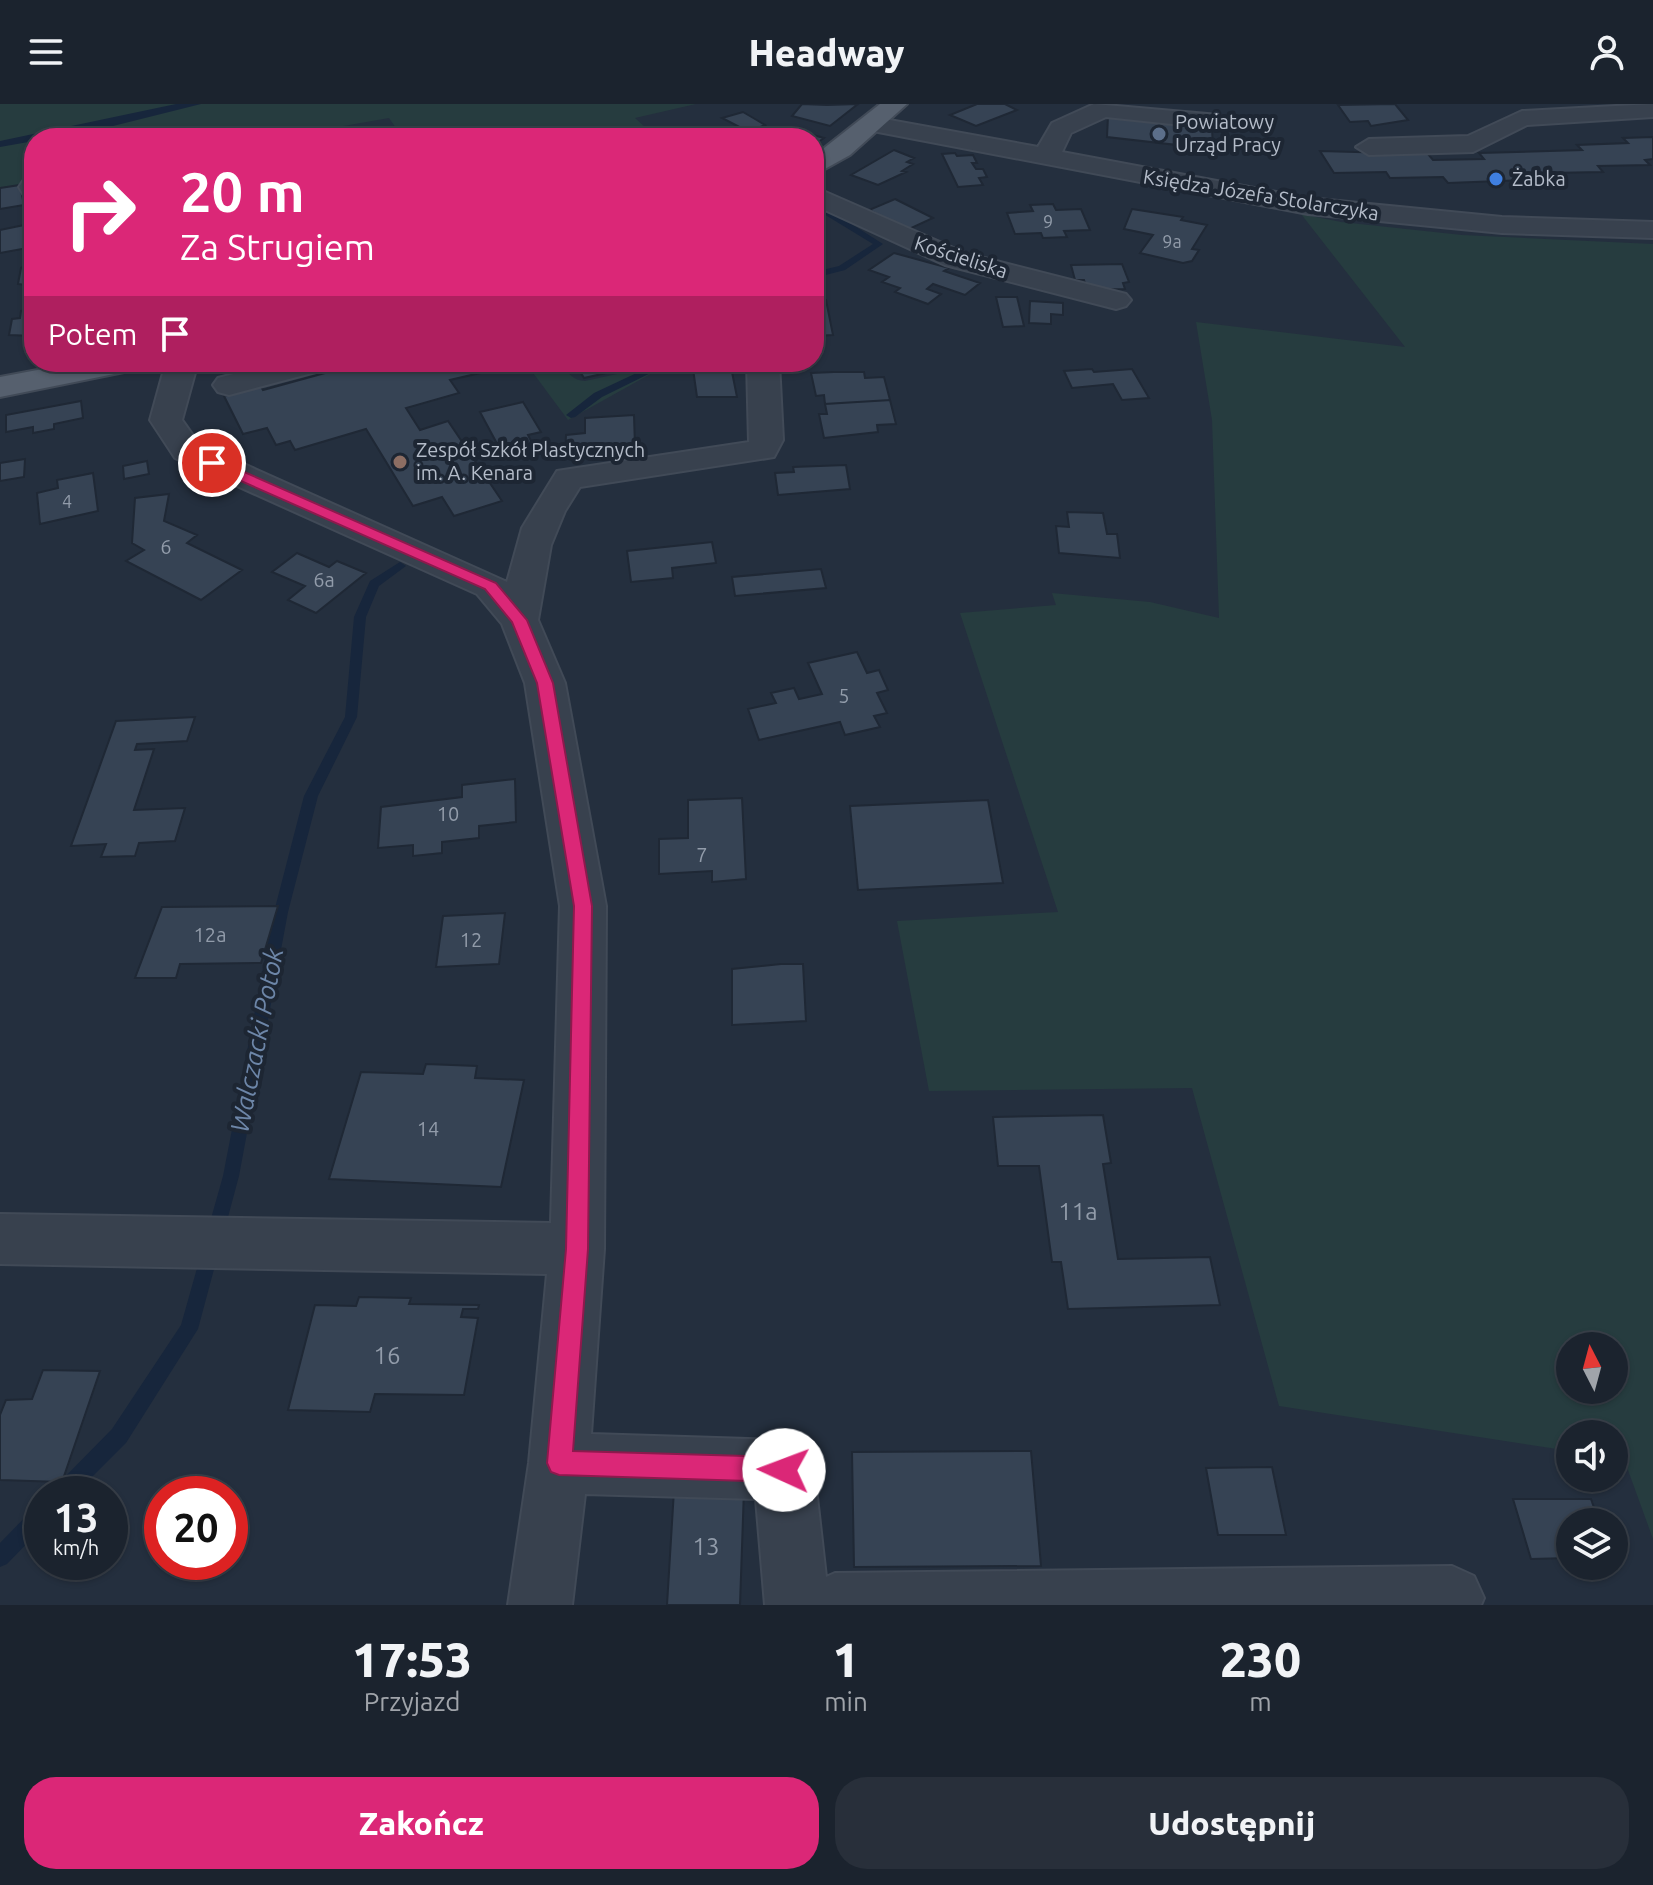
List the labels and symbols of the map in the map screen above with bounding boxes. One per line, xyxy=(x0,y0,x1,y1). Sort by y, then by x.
place label: Powiatowy Urząd Pracy xyxy=(1175,110,1281,156)
marker: Powiatowy Urząd Pracy xyxy=(1150,125,1168,143)
street label: Księdza Józefa Stolarczyka xyxy=(1142,165,1381,225)
place label: Żabka xyxy=(1512,167,1566,190)
marker: Żabka xyxy=(1487,170,1505,188)
house number: 9 xyxy=(1043,211,1053,231)
street label: Kościeliska xyxy=(912,231,1011,282)
house number: 9a xyxy=(1162,231,1182,251)
pin xyxy=(178,429,246,497)
place label: Zespół Szkół Plastycznych im. A. Kenara xyxy=(416,438,645,484)
marker: Zespół Szkół Plastycznych im. A. Kenara xyxy=(391,453,409,471)
house number: 4 xyxy=(62,491,72,511)
house number: 6 xyxy=(160,535,172,558)
house number: 6a xyxy=(313,568,335,591)
house number: 5 xyxy=(838,684,850,707)
house number: 10 xyxy=(437,802,459,825)
house number: 7 xyxy=(696,843,708,866)
house number: 12a xyxy=(194,923,226,946)
house number: 12 xyxy=(460,928,482,951)
water label: Walczacki Potok xyxy=(224,945,289,1134)
house number: 14 xyxy=(417,1117,439,1140)
house number: 11a xyxy=(1058,1198,1098,1225)
north arrow xyxy=(1556,1332,1628,1404)
house number: 16 xyxy=(373,1342,401,1369)
position arrow xyxy=(742,1428,826,1512)
speed limit sign: 20 xyxy=(144,1476,248,1580)
house number: 13 xyxy=(692,1533,720,1560)

